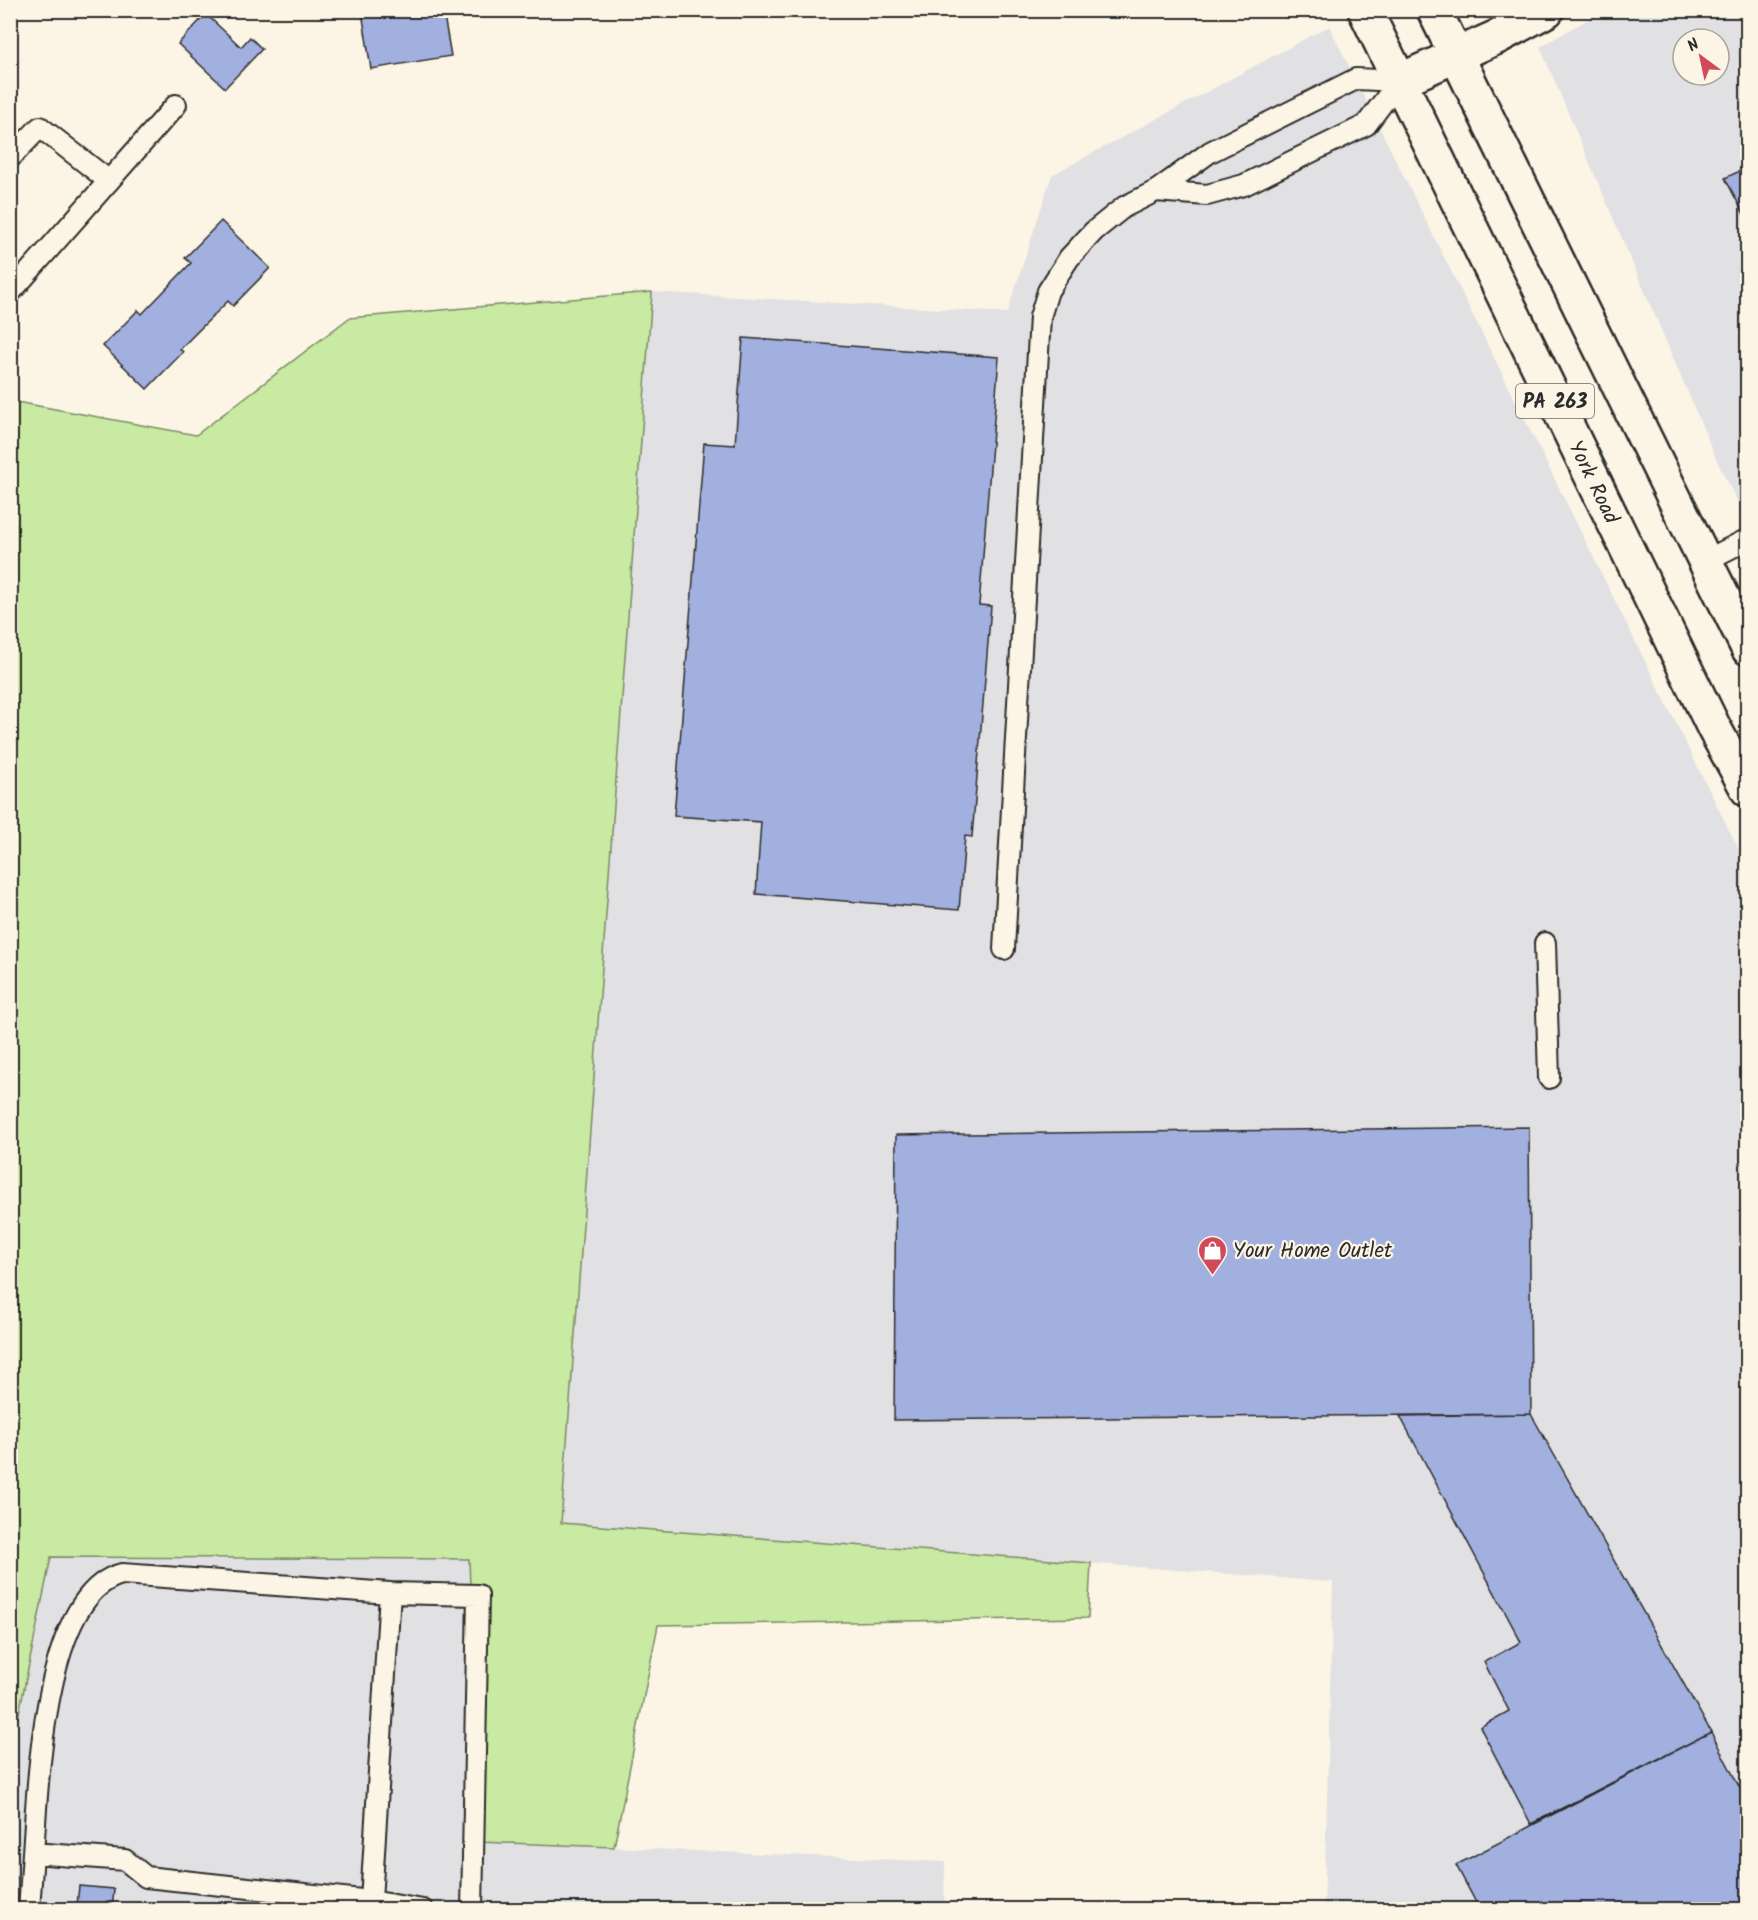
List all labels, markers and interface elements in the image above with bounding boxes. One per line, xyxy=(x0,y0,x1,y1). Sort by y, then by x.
north arrow xyxy=(1671,27,1731,87)
text: N xyxy=(1683,32,1705,59)
road number: PA 263 xyxy=(1516,384,1594,418)
street label: York Road xyxy=(1558,435,1627,530)
shop icon: Your Home Outlet xyxy=(1196,1234,1228,1276)
place label: Your Home Outlet xyxy=(1233,1235,1393,1268)

